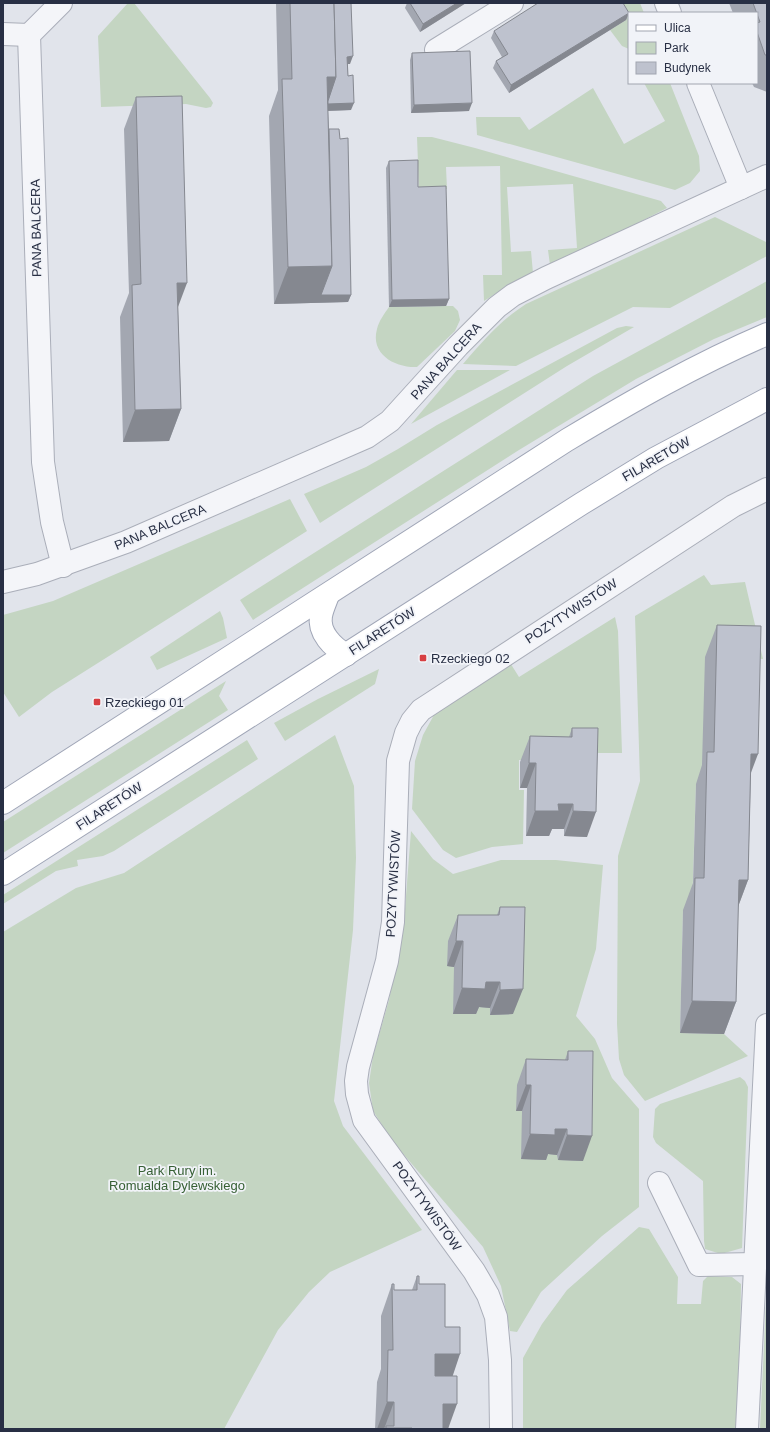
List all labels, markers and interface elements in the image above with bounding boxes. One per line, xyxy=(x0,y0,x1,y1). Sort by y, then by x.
legend xyxy=(628,12,758,84)
text: Ulica xyxy=(664,21,691,35)
text: Park xyxy=(664,41,690,55)
text: Budynek xyxy=(664,61,712,75)
street label: PANA BALCERA xyxy=(28,179,44,277)
street label: PANA BALCERA xyxy=(408,319,485,402)
street label: FILARETÓW xyxy=(619,433,693,484)
street label: PANA BALCERA xyxy=(112,501,208,553)
street label: POZYTYWISTÓW xyxy=(522,575,621,646)
street label: FILARETÓW xyxy=(346,604,418,658)
place label: Rzeckiego 02 xyxy=(431,651,510,666)
marker: Rzeckiego 02 xyxy=(418,653,428,663)
place label: Rzeckiego 01 xyxy=(105,695,184,710)
marker: Rzeckiego 01 xyxy=(92,697,102,707)
street label: FILARETÓW xyxy=(73,779,145,833)
street label: POZYTYWISTÓW xyxy=(383,830,403,938)
street label: POZYTYWISTÓW xyxy=(390,1158,465,1254)
park label: Park Rury im. Romualda Dylewskiego xyxy=(109,1163,245,1193)

